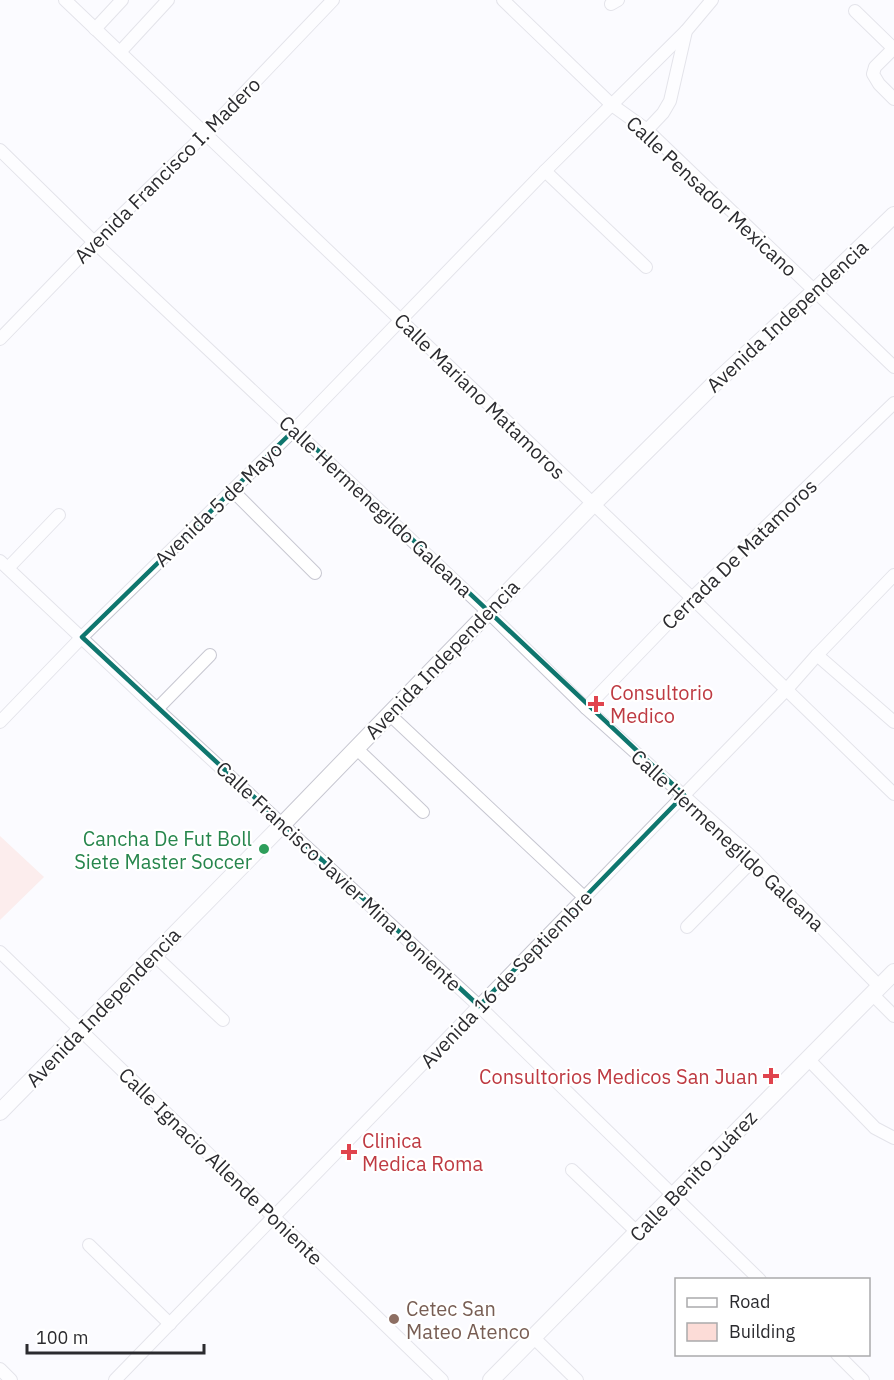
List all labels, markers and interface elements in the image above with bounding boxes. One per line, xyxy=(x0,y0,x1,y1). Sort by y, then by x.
street label: Avenida Francisco I. Madero xyxy=(68,71,266,269)
street label: Calle Pensador Mexicano xyxy=(621,110,803,282)
street label: Avenida Independencia xyxy=(700,234,874,398)
street label: Calle Mariano Matamoros xyxy=(389,307,571,485)
street label: Calle Hermenegildo Galeana xyxy=(274,409,479,603)
street label: Avenida 5 de Mayo xyxy=(148,436,288,572)
street label: Cerrada De Matamoros xyxy=(655,473,823,635)
street label: Avenida Independencia xyxy=(359,573,526,745)
place label: Consultorio Medico xyxy=(610,679,713,729)
marker: Consultorio Medico xyxy=(587,695,605,713)
street label: Calle Hermenegildo Galeana xyxy=(626,743,831,937)
street label: Calle Francisco Javier Mina Poniente xyxy=(210,755,468,997)
place label: Cancha De Fut Boll Siete Master Soccer xyxy=(74,825,252,875)
marker: Cancha De Fut Boll Siete Master Soccer xyxy=(257,842,271,856)
street label: Avenida 16 de Septiembre xyxy=(414,884,598,1074)
street label: Avenida Independencia xyxy=(20,921,187,1093)
street label: Calle Ignacio Allende Poniente xyxy=(113,1061,329,1271)
place label: Consultorios Medicos San Juan xyxy=(479,1063,758,1090)
marker: Consultorios Medicos San Juan xyxy=(762,1067,780,1085)
street label: Calle Benito Juárez xyxy=(623,1105,763,1247)
place label: Clinica Medica Roma xyxy=(362,1127,483,1177)
marker: Clinica Medica Roma xyxy=(340,1143,358,1161)
legend xyxy=(675,1278,870,1356)
text: Road xyxy=(729,1290,770,1313)
place label: Cetec San Mateo Atenco xyxy=(406,1295,530,1345)
marker: Cetec San Mateo Atenco xyxy=(387,1312,401,1326)
scale bar xyxy=(27,1317,204,1355)
text: Building xyxy=(729,1320,796,1343)
text: 100 m xyxy=(36,1326,88,1349)

